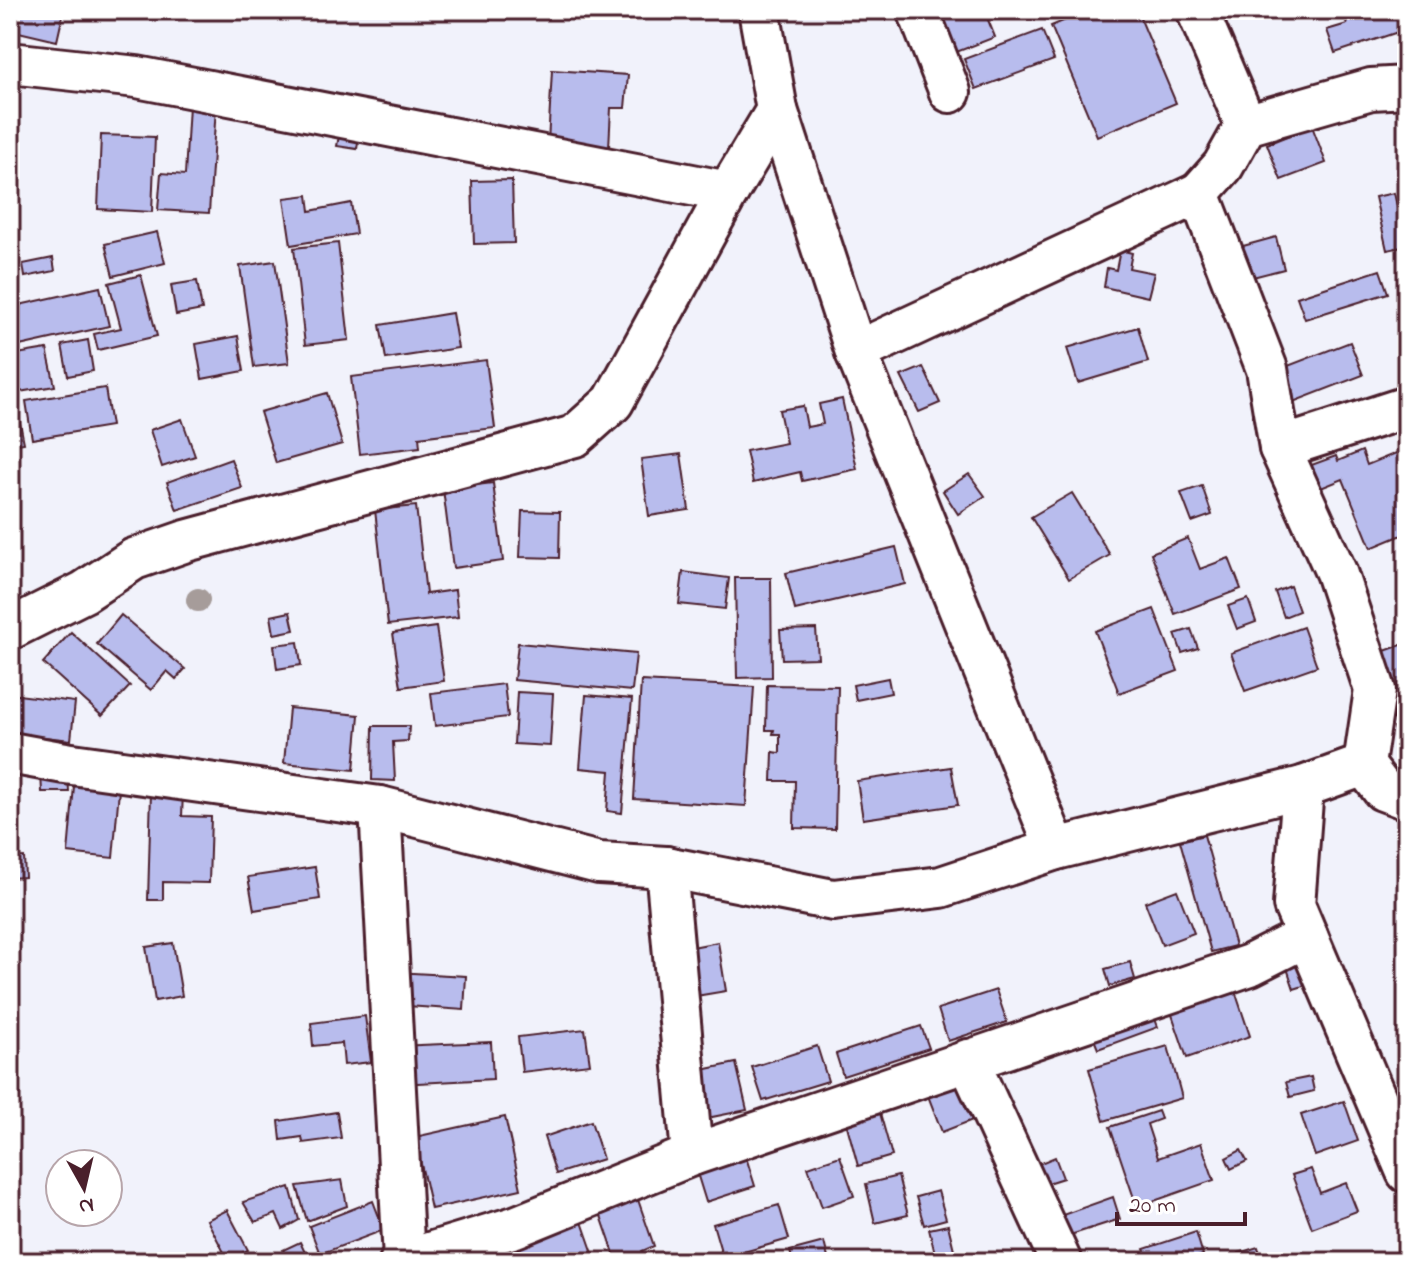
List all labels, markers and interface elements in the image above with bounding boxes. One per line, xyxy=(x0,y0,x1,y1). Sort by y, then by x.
north arrow xyxy=(44,1148,124,1228)
scale bar xyxy=(1117,1176,1245,1226)
text: N xyxy=(77,1188,96,1222)
text: 20 m xyxy=(1129,1189,1176,1224)

